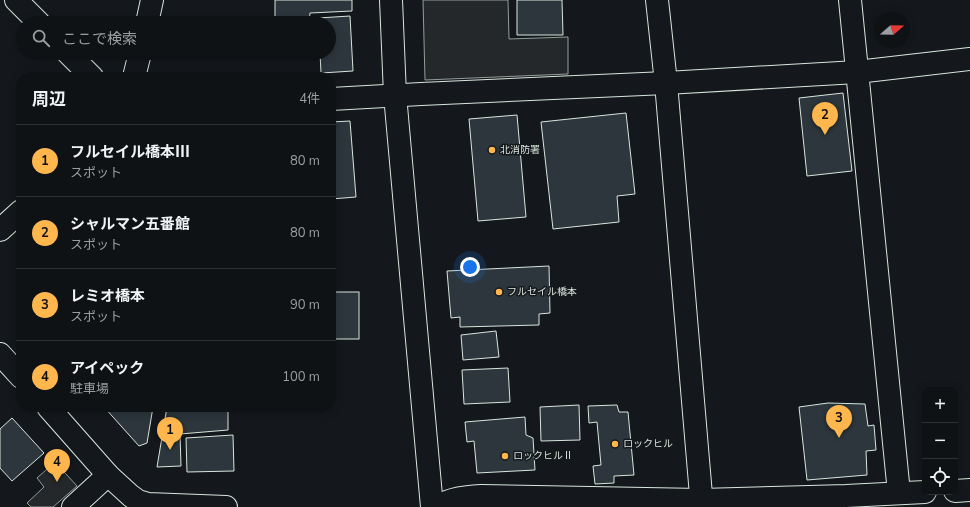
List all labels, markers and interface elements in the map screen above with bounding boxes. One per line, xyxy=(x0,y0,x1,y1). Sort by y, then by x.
north arrow xyxy=(874,12,910,48)
search box xyxy=(16,16,336,60)
icon: search xyxy=(30,27,52,49)
text: ここで検索 xyxy=(62,29,137,49)
text: 周辺 xyxy=(32,88,66,111)
text: 4件 xyxy=(299,90,320,108)
pin: 2 xyxy=(812,102,838,135)
text: フルセイル橋本Ⅲ xyxy=(70,142,190,162)
place label: 北消防署 xyxy=(500,143,540,157)
marker: 北消防署 xyxy=(487,145,497,155)
text: 1 xyxy=(41,152,49,170)
text: 80 m xyxy=(290,152,320,170)
text: スポット xyxy=(70,164,122,182)
text: シャルマン五番館 xyxy=(70,214,190,234)
text: 2 xyxy=(41,224,49,242)
text: 80 m xyxy=(290,224,320,242)
text: スポット xyxy=(70,236,122,254)
your location xyxy=(460,257,480,277)
place label: フルセイル橋本 xyxy=(507,285,577,299)
text: レミオ橋本 xyxy=(70,286,145,306)
marker: フルセイル橋本 xyxy=(494,287,504,297)
text: 3 xyxy=(41,296,49,314)
text: 90 m xyxy=(290,296,320,314)
text: スポット xyxy=(70,308,122,326)
text: アイペック xyxy=(70,358,144,378)
text: 4 xyxy=(41,368,49,386)
text: 100 m xyxy=(282,368,320,386)
text: 駐車場 xyxy=(70,380,109,398)
map controls xyxy=(922,387,958,495)
button: + xyxy=(922,387,958,423)
pin: 3 xyxy=(826,405,852,438)
pin: 1 xyxy=(157,417,183,450)
button: − xyxy=(922,423,958,459)
place label: ロックヒル xyxy=(623,437,673,451)
marker: ロックヒル xyxy=(610,439,620,449)
pin: 4 xyxy=(44,449,70,482)
place label: ロックヒルⅡ xyxy=(513,449,573,463)
marker: ロックヒルⅡ xyxy=(500,451,510,461)
button: locate xyxy=(922,459,958,495)

